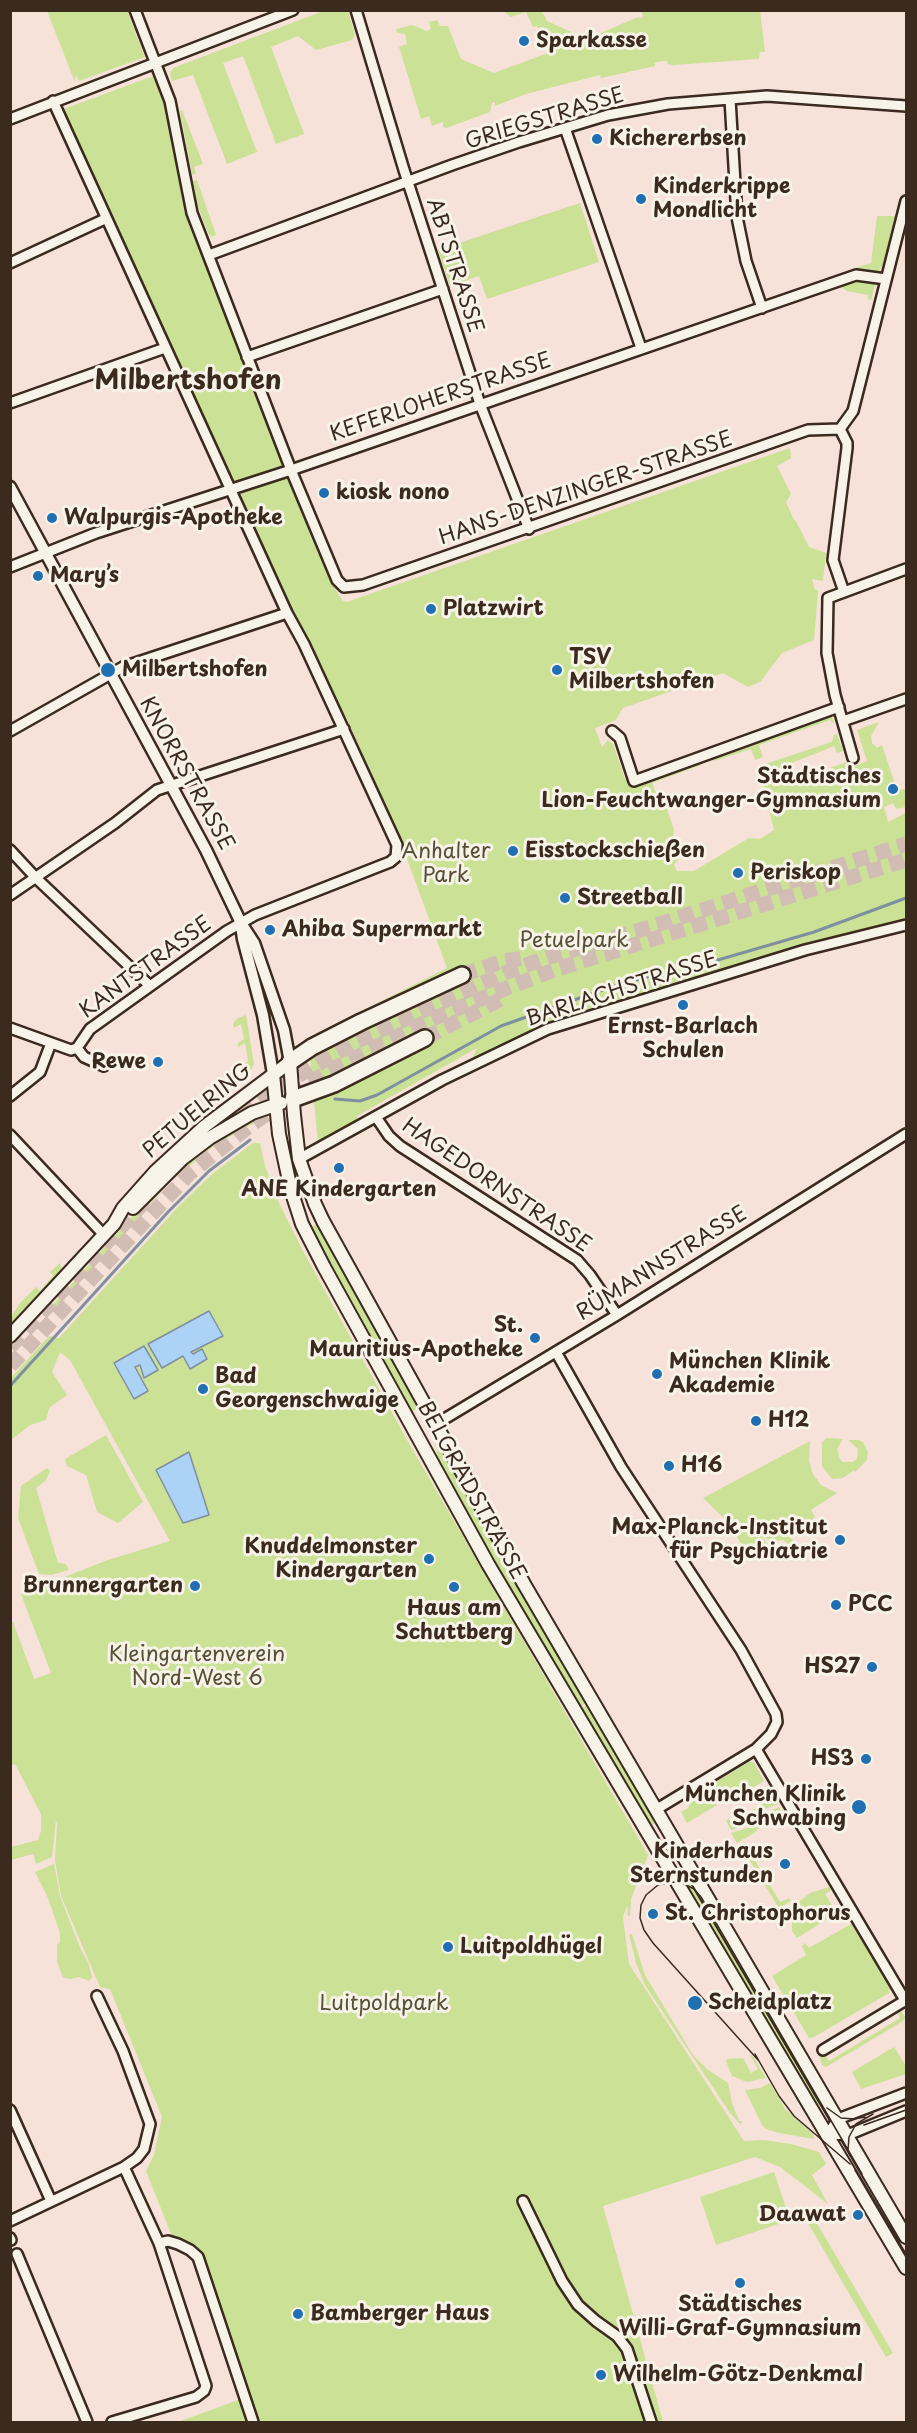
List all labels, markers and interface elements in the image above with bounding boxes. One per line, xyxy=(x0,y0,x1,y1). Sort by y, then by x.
place label: Sparkasse xyxy=(536,28,647,54)
marker: Sparkasse xyxy=(517,34,531,48)
street label: GRIEGSTRASSE xyxy=(462,83,628,155)
place label: Kichererbsen xyxy=(609,126,747,152)
marker: Kichererbsen xyxy=(590,132,604,146)
place label: Kinderkrippe Mondlicht xyxy=(653,174,790,224)
marker: Kinderkrippe Mondlicht xyxy=(634,192,648,206)
street label: ABTSTRASSE xyxy=(420,195,488,337)
street label: KEFERLOHERSTRASSE xyxy=(327,348,555,448)
district label: Milbertshofen xyxy=(94,366,282,398)
street label: HANS-DENZINGER-STRASSE xyxy=(436,427,736,551)
place label: kiosk nono xyxy=(336,480,449,506)
marker: kiosk nono xyxy=(317,486,331,500)
place label: Walpurgis-Apotheke xyxy=(64,505,283,531)
marker: Walpurgis-Apotheke xyxy=(45,511,59,525)
place label: Mary’s xyxy=(50,563,119,589)
marker: Mary’s xyxy=(31,569,45,583)
place label: Platzwirt xyxy=(443,596,544,622)
marker: Platzwirt xyxy=(424,602,438,616)
place label: TSV Milbertshofen xyxy=(569,645,715,695)
place label: Milbertshofen xyxy=(122,657,268,683)
marker: Milbertshofen xyxy=(99,661,117,679)
marker: TSV Milbertshofen xyxy=(550,663,564,677)
street label: KNORRSTRASSE xyxy=(133,693,239,855)
place label: Städtisches Lion-Feuchtwanger-Gymnasium xyxy=(542,764,881,814)
marker: Städtisches Lion-Feuchtwanger-Gymnasium xyxy=(886,782,900,796)
place label: Eisstockschießen xyxy=(525,838,705,864)
park label: Anhalter Park xyxy=(401,839,491,889)
marker: Eisstockschießen xyxy=(506,844,520,858)
place label: Periskop xyxy=(750,860,841,886)
marker: Periskop xyxy=(731,866,745,880)
place label: Streetball xyxy=(577,885,683,911)
marker: Streetball xyxy=(558,891,572,905)
street label: KANTSTRASSE xyxy=(75,912,217,1024)
place label: Ahiba Supermarkt xyxy=(282,917,482,943)
marker: Ahiba Supermarkt xyxy=(263,923,277,937)
park label: Petuelpark xyxy=(519,928,629,954)
street label: BARLACHSTRASSE xyxy=(523,947,721,1033)
marker: Ernst-Barlach Schulen xyxy=(676,998,690,1012)
place label: Ernst-Barlach Schulen xyxy=(608,1014,758,1064)
place label: Rewe xyxy=(92,1049,146,1075)
marker: Rewe xyxy=(151,1055,165,1069)
street label: PETUELRING xyxy=(138,1058,258,1164)
street label: HAGEDORNSTRASSE xyxy=(397,1113,595,1259)
marker: ANE Kindergarten xyxy=(332,1161,346,1175)
place label: ANE Kindergarten xyxy=(241,1177,437,1203)
street label: RÜMANNSTRASSE xyxy=(572,1201,752,1327)
place label: St. Mauritius-Apotheke xyxy=(309,1313,523,1363)
marker: St. Mauritius-Apotheke xyxy=(528,1331,542,1345)
place label: München Klinik Akademie xyxy=(669,1349,830,1399)
place label: Bad Georgenschwaige xyxy=(215,1364,399,1414)
marker: München Klinik Akademie xyxy=(650,1367,664,1381)
marker: Bad Georgenschwaige xyxy=(196,1382,210,1396)
street label: BELGRADSTRASSE xyxy=(412,1397,530,1585)
place label: H12 xyxy=(768,1408,809,1434)
marker: H12 xyxy=(749,1414,763,1428)
place label: H16 xyxy=(681,1453,722,1479)
marker: H16 xyxy=(662,1459,676,1473)
place label: Max-Planck-Institut für Psychiatrie xyxy=(612,1515,828,1565)
marker: Max-Planck-Institut für Psychiatrie xyxy=(833,1533,847,1547)
place label: Knuddelmonster Kindergarten xyxy=(245,1534,417,1584)
marker: Knuddelmonster Kindergarten xyxy=(422,1552,436,1566)
place label: Brunnergarten xyxy=(23,1573,183,1599)
marker: Brunnergarten xyxy=(188,1579,202,1593)
marker: Haus am Schuttberg xyxy=(447,1580,461,1594)
place label: PCC xyxy=(848,1592,893,1618)
place label: Haus am Schuttberg xyxy=(395,1596,513,1646)
marker: PCC xyxy=(829,1598,843,1612)
park label: Kleingartenverein Nord-West 6 xyxy=(109,1642,285,1692)
place label: HS27 xyxy=(805,1654,860,1680)
marker: HS27 xyxy=(865,1660,879,1674)
place label: HS3 xyxy=(811,1746,854,1772)
marker: HS3 xyxy=(859,1752,873,1766)
place label: München Klinik Schwabing xyxy=(685,1782,846,1832)
marker: München Klinik Schwabing xyxy=(850,1798,868,1816)
place label: Kinderhaus Sternstunden xyxy=(630,1839,773,1889)
marker: Kinderhaus Sternstunden xyxy=(778,1857,792,1871)
place label: St. Christophorus xyxy=(665,1901,851,1927)
marker: St. Christophorus xyxy=(646,1907,660,1921)
place label: Luitpoldhügel xyxy=(460,1934,602,1960)
marker: Luitpoldhügel xyxy=(441,1940,455,1954)
place label: Scheidplatz xyxy=(708,1990,832,2016)
park label: Luitpoldpark xyxy=(319,1991,449,2017)
marker: Scheidplatz xyxy=(686,1994,704,2012)
place label: Daawat xyxy=(759,2202,846,2228)
marker: Daawat xyxy=(851,2208,865,2222)
marker: Städtisches Willi-Graf-Gymnasium xyxy=(733,2276,747,2290)
place label: Städtisches Willi-Graf-Gymnasium xyxy=(619,2292,861,2342)
place label: Bamberger Haus xyxy=(310,2301,489,2327)
marker: Bamberger Haus xyxy=(291,2307,305,2321)
place label: Wilhelm-Götz-Denkmal xyxy=(613,2362,863,2388)
marker: Wilhelm-Götz-Denkmal xyxy=(594,2368,608,2382)

